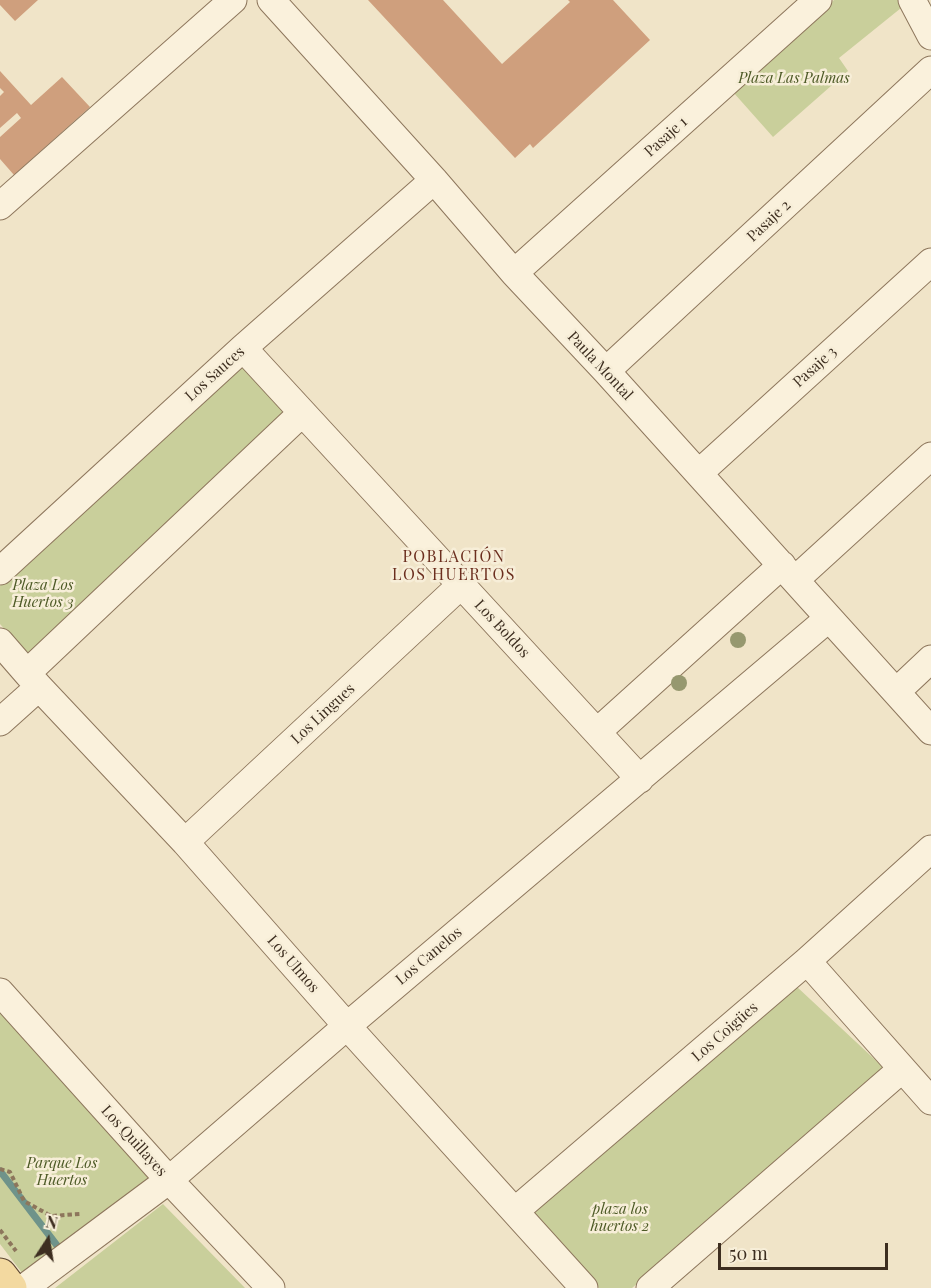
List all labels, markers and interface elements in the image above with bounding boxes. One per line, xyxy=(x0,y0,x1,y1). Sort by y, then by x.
park label: Plaza Las Palmas xyxy=(738,69,850,87)
street label: Pasaje 1 xyxy=(641,113,691,161)
street label: Pasaje 2 xyxy=(744,196,794,246)
street label: Paula Montal xyxy=(564,328,636,404)
street label: Los Sauces xyxy=(182,343,248,405)
street label: Pasaje 3 xyxy=(790,343,840,391)
district label: POBLACIÓN LOS HUERTOS xyxy=(392,547,516,585)
park label: Plaza Los Huertos 3 xyxy=(12,576,74,611)
street label: Los Boldos xyxy=(471,596,533,662)
street label: Los Lingues xyxy=(287,680,359,748)
street label: Los Canelos xyxy=(392,923,466,989)
street label: Los Ulmos xyxy=(263,932,323,996)
street label: Los Coigües xyxy=(688,999,762,1065)
street label: Los Quillayes xyxy=(97,1102,171,1180)
park label: Parque Los Huertos xyxy=(27,1154,97,1189)
park label: plaza los huertos 2 xyxy=(591,1200,649,1235)
north arrow xyxy=(18,1210,78,1270)
text: N xyxy=(44,1210,60,1233)
scale bar xyxy=(721,1231,890,1269)
text: 50 m xyxy=(729,1241,768,1265)

